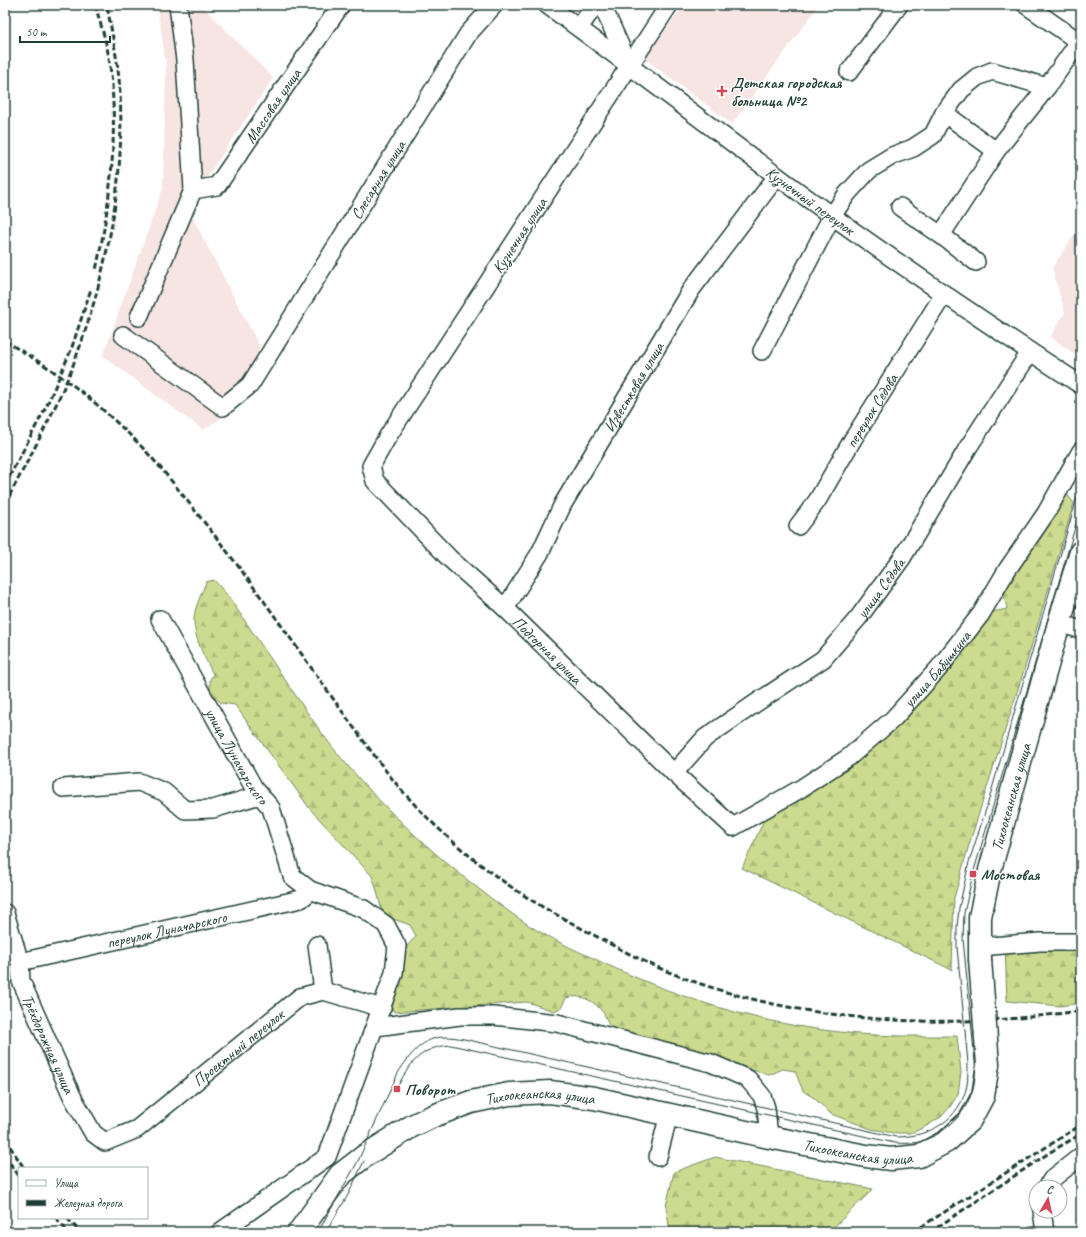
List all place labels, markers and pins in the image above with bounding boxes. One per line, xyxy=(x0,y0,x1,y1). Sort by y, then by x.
place label: Детская городская больница №2 xyxy=(731,73,842,111)
marker: Детская городская больница №2 xyxy=(716,85,728,97)
place label: Мостовая xyxy=(981,865,1041,885)
marker: Мостовая xyxy=(968,869,978,879)
place label: Поворот xyxy=(405,1080,456,1100)
marker: Поворот xyxy=(392,1084,402,1094)

